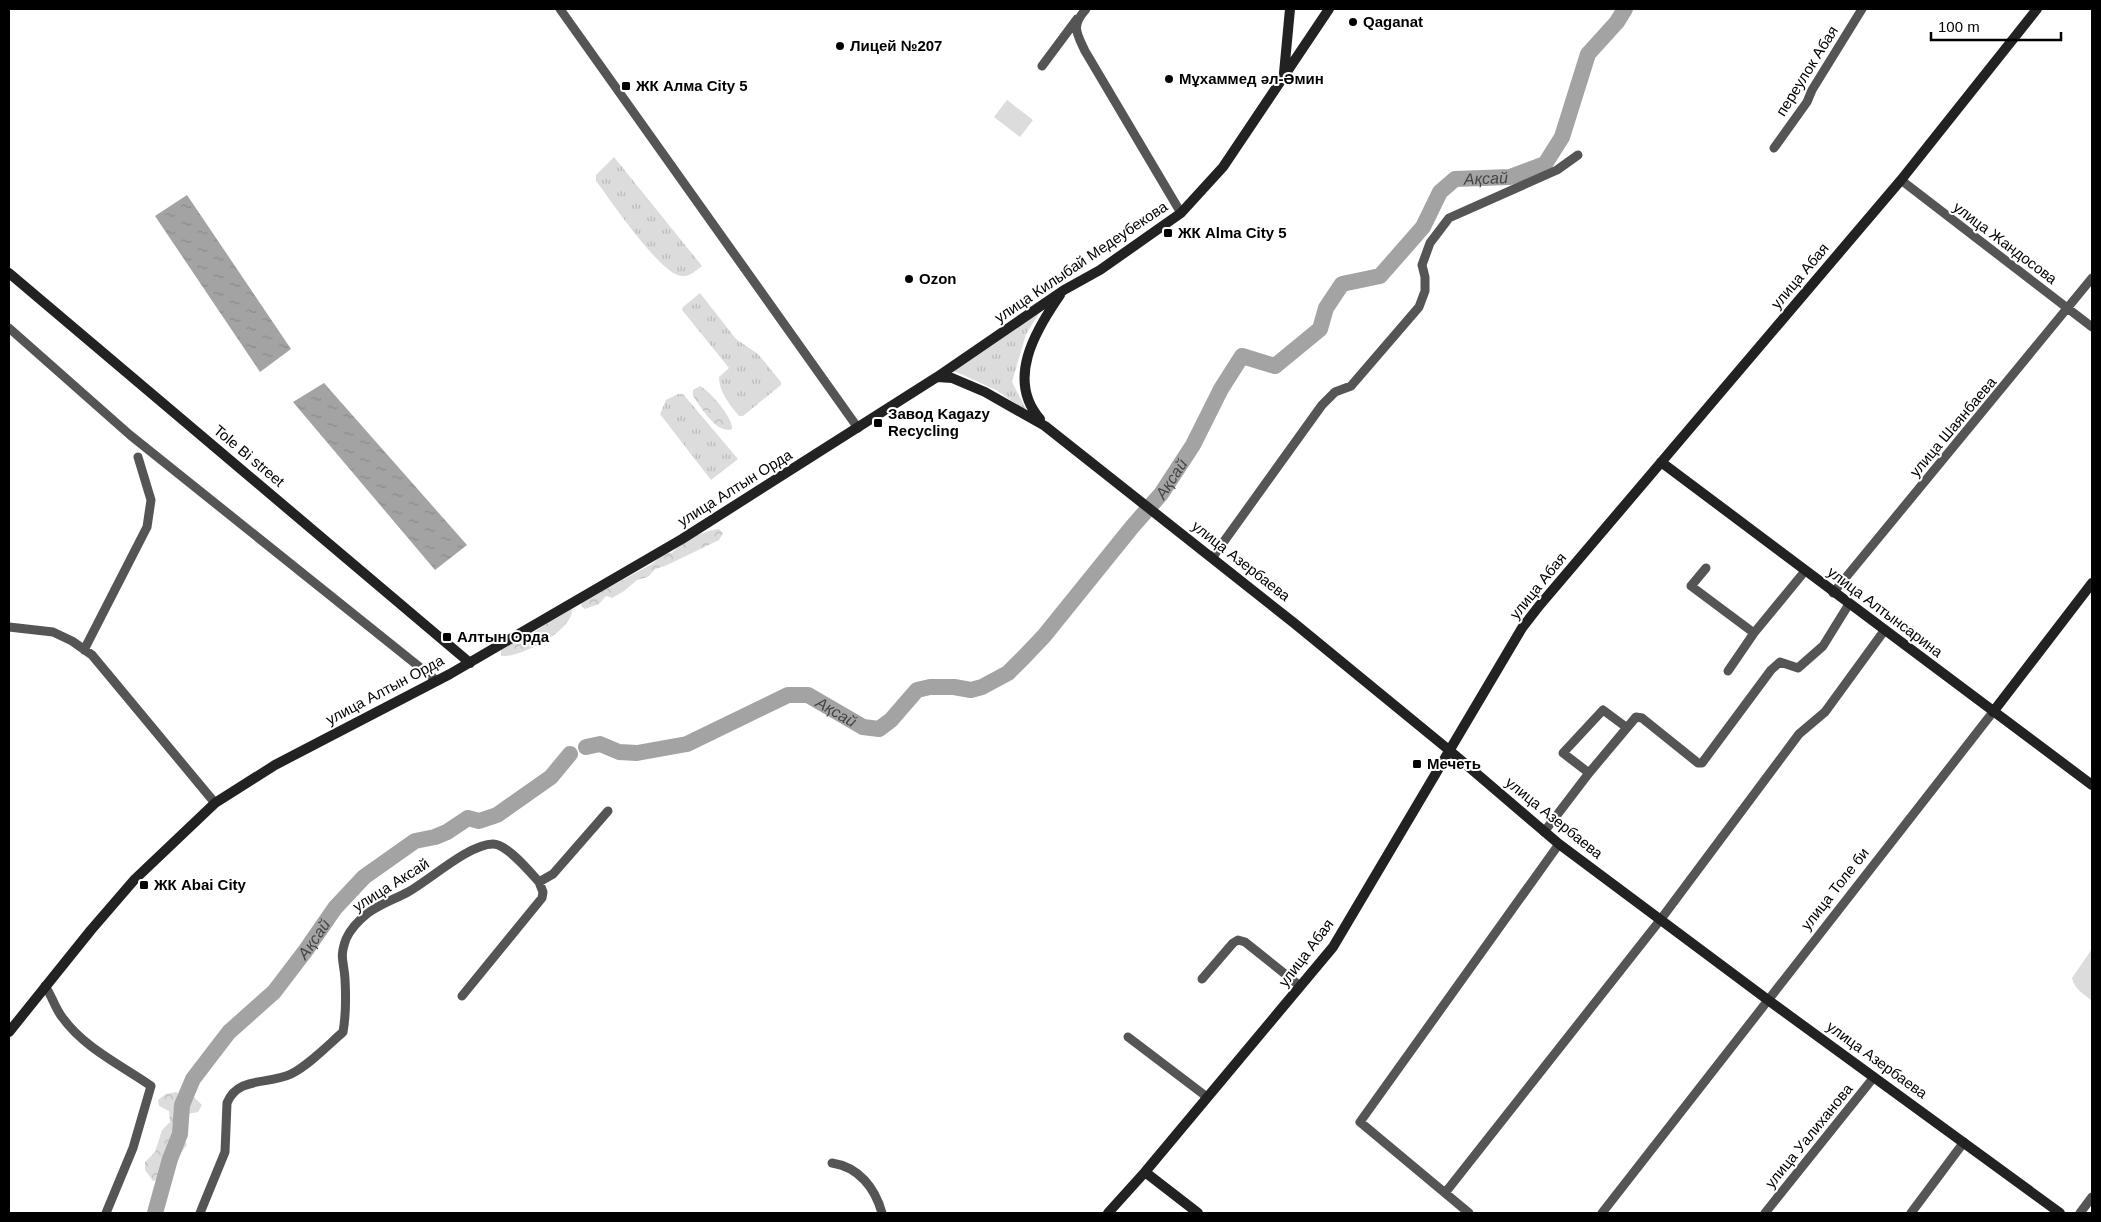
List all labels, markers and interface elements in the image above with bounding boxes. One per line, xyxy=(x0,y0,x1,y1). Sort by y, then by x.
scale bar xyxy=(1931,10,2061,42)
place label: Qaganat xyxy=(1363,13,1423,30)
marker: Qaganat xyxy=(1347,16,1359,28)
text: 100 m xyxy=(1938,18,1980,35)
street label: переулок Абая xyxy=(1772,23,1841,119)
place label: Лицей №207 xyxy=(850,37,942,54)
marker: Лицей №207 xyxy=(834,40,846,52)
place label: Мұхаммед әл-Әмин xyxy=(1179,70,1324,87)
marker: Мұхаммед әл-Әмин xyxy=(1163,73,1175,85)
place label: ЖК Алма City 5 xyxy=(635,77,748,94)
marker: ЖК Алма City 5 xyxy=(620,80,632,92)
water label: Ақсай xyxy=(1463,169,1508,188)
street label: улица Килыбай Медеубекова xyxy=(991,197,1171,326)
street label: улица Жандосова xyxy=(1950,198,2061,287)
place label: ЖК Alma City 5 xyxy=(1177,224,1287,241)
marker: ЖК Alma City 5 xyxy=(1162,227,1174,239)
street label: улица Абая xyxy=(1767,240,1832,312)
place label: Ozon xyxy=(919,270,957,287)
marker: Ozon xyxy=(903,273,915,285)
street label: улица Шаянбаева xyxy=(1906,373,2000,480)
place label: Завод Kagazy Recycling xyxy=(888,405,991,439)
marker: Завод Kagazy Recycling xyxy=(872,417,884,429)
street label: Tole Bi street xyxy=(211,421,289,491)
street label: улица Алтын Орда xyxy=(675,445,795,530)
water label: Ақсай xyxy=(1152,456,1191,503)
street label: улица Азербаева xyxy=(1189,517,1294,605)
street label: улица Абая xyxy=(1506,549,1569,622)
street label: улица Алтынсарина xyxy=(1825,563,1947,661)
place label: Алтын Орда xyxy=(457,628,550,645)
marker: Алтын Орда xyxy=(441,631,453,643)
street label: улица Алтын Орда xyxy=(323,651,447,728)
water label: Ақсай xyxy=(812,693,860,730)
place label: Мечеть xyxy=(1427,755,1481,772)
marker: Мечеть xyxy=(1411,758,1423,770)
street label: улица Азербаева xyxy=(1502,773,1607,862)
street label: улица Толе би xyxy=(1797,844,1872,933)
street label: улица Аксай xyxy=(350,854,432,915)
place label: ЖК Abai City xyxy=(153,876,247,893)
marker: ЖК Abai City xyxy=(138,879,150,891)
water label: Ақсай xyxy=(294,916,334,963)
street label: улица Абая xyxy=(1275,916,1336,990)
street label: улица Азербаева xyxy=(1824,1017,1931,1102)
street label: улица Уалиханова xyxy=(1761,1080,1856,1191)

